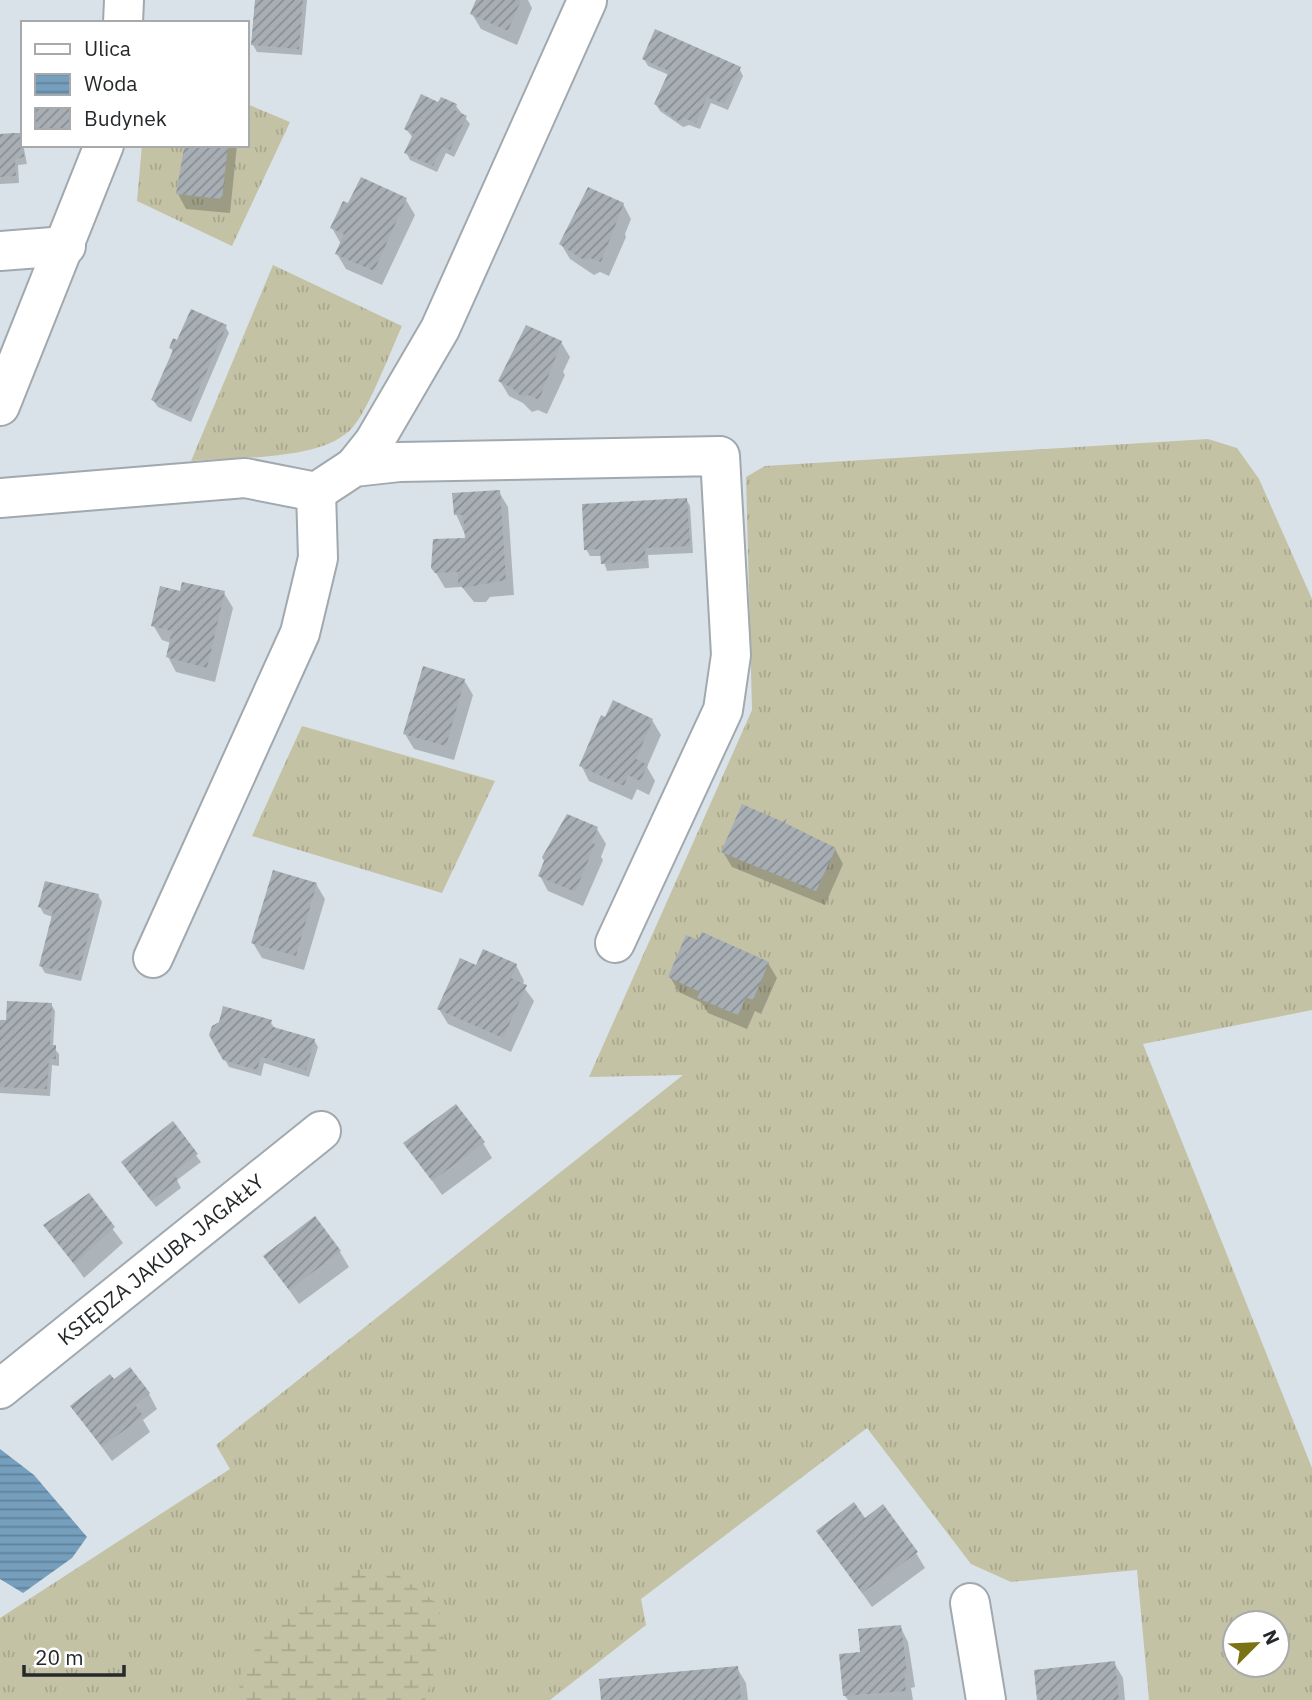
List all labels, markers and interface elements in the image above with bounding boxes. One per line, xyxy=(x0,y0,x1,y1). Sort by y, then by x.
legend xyxy=(21,21,248,147)
text: Ulica xyxy=(84,34,131,62)
text: Woda xyxy=(84,69,138,97)
text: Budynek xyxy=(84,104,167,132)
street label: KSIĘDZA JAKUBA JAGAŁŁY xyxy=(51,1167,270,1351)
north arrow xyxy=(1221,1609,1291,1679)
text: N xyxy=(1258,1626,1285,1648)
scale bar xyxy=(24,1634,124,1678)
text: 20 m xyxy=(35,1643,84,1671)

